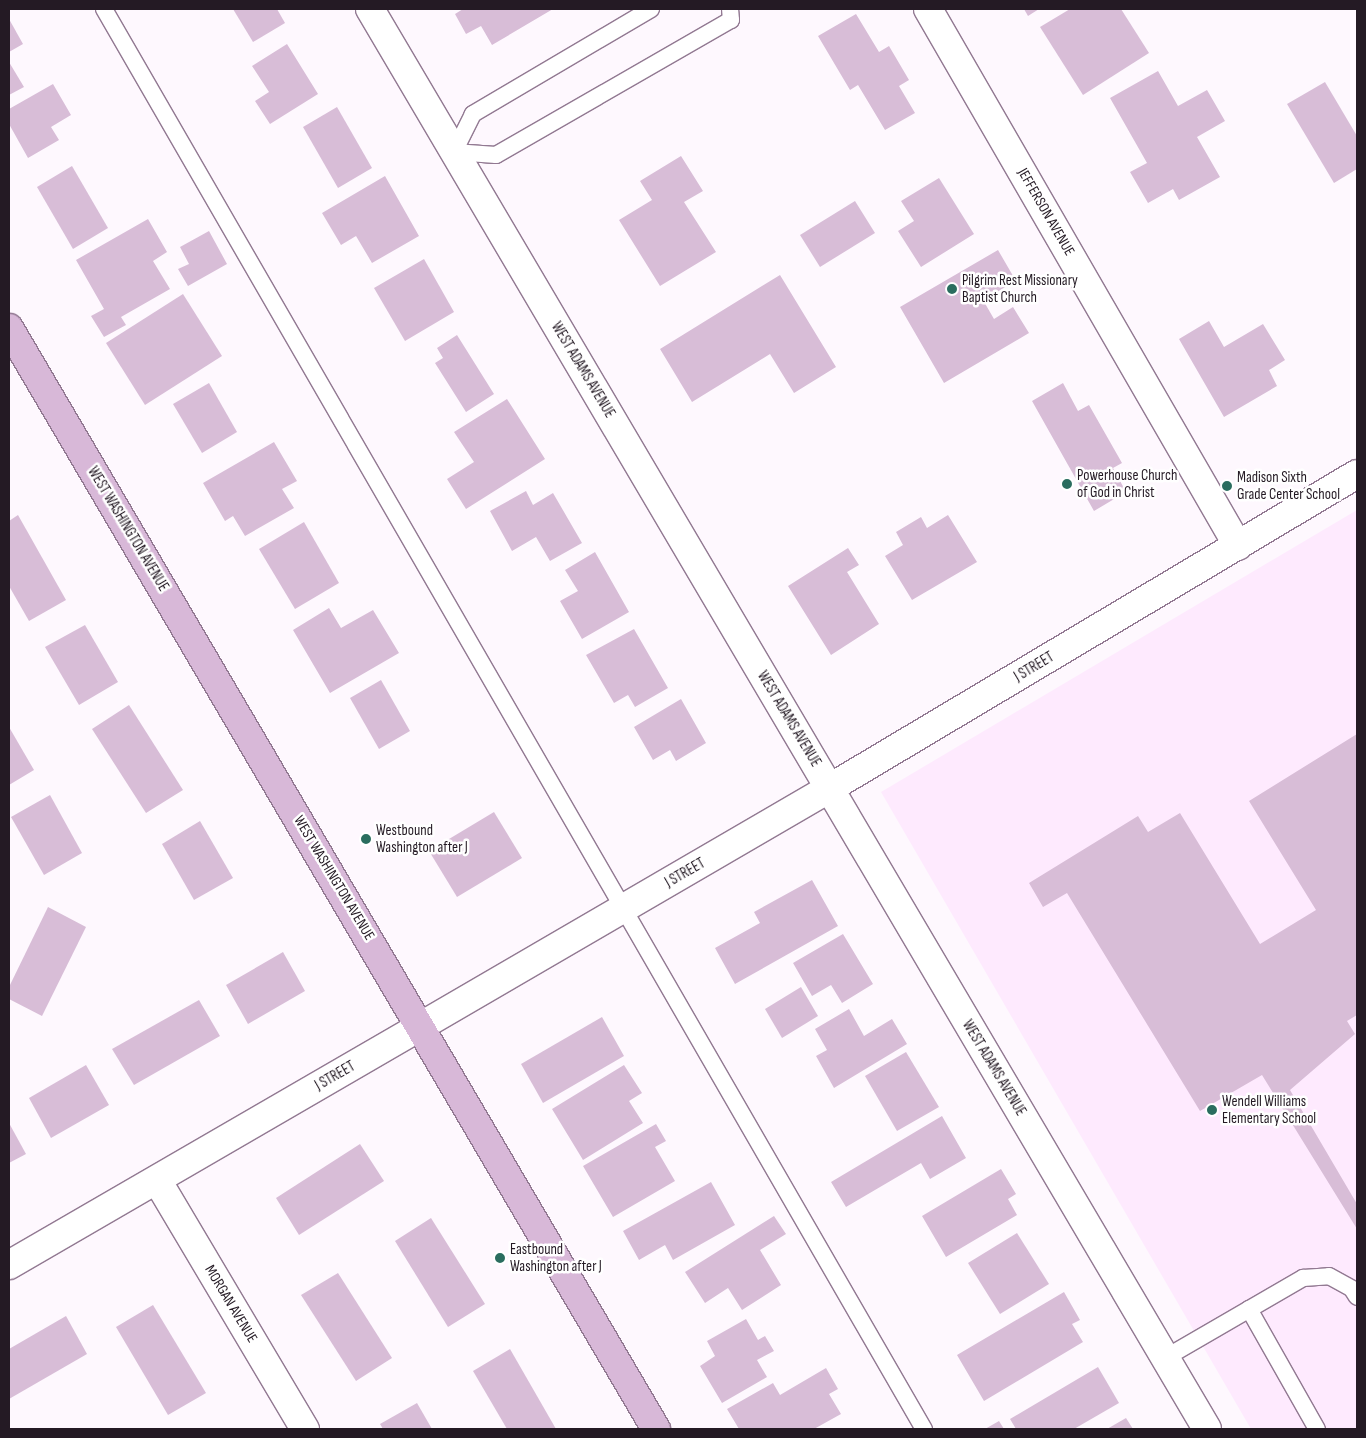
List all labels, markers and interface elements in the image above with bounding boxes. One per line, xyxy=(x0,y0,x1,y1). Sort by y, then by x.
street label: JEFFERSON AVENUE xyxy=(1014,165,1078,259)
place label: Pilgrim Rest Missionary Baptist Church xyxy=(962,271,1078,306)
marker: Pilgrim Rest Missionary Baptist Church xyxy=(946,283,958,295)
street label: WEST ADAMS AVENUE xyxy=(547,319,619,421)
street label: WEST WASHINGTON AVENUE xyxy=(84,463,172,595)
place label: Powerhouse Church of God in Christ xyxy=(1077,466,1177,501)
place label: Madison Sixth Grade Center School xyxy=(1237,468,1340,503)
marker: Powerhouse Church of God in Christ xyxy=(1061,478,1073,490)
marker: Madison Sixth Grade Center School xyxy=(1221,480,1233,492)
street label: J STREET xyxy=(1011,648,1057,686)
street label: WEST ADAMS AVENUE xyxy=(753,668,825,770)
street label: WEST WASHINGTON AVENUE xyxy=(290,812,378,944)
place label: Westbound Washington after J xyxy=(376,821,468,856)
marker: Westbound Washington after J xyxy=(360,833,372,845)
street label: J STREET xyxy=(662,854,708,892)
street label: WEST ADAMS AVENUE xyxy=(958,1017,1030,1119)
street label: J STREET xyxy=(312,1057,358,1095)
place label: Wendell Williams Elementary School xyxy=(1222,1092,1316,1127)
marker: Wendell Williams Elementary School xyxy=(1206,1104,1218,1116)
place label: Eastbound Washington after J xyxy=(510,1240,602,1275)
marker: Eastbound Washington after J xyxy=(494,1252,506,1264)
street label: MORGAN AVENUE xyxy=(201,1262,261,1346)

